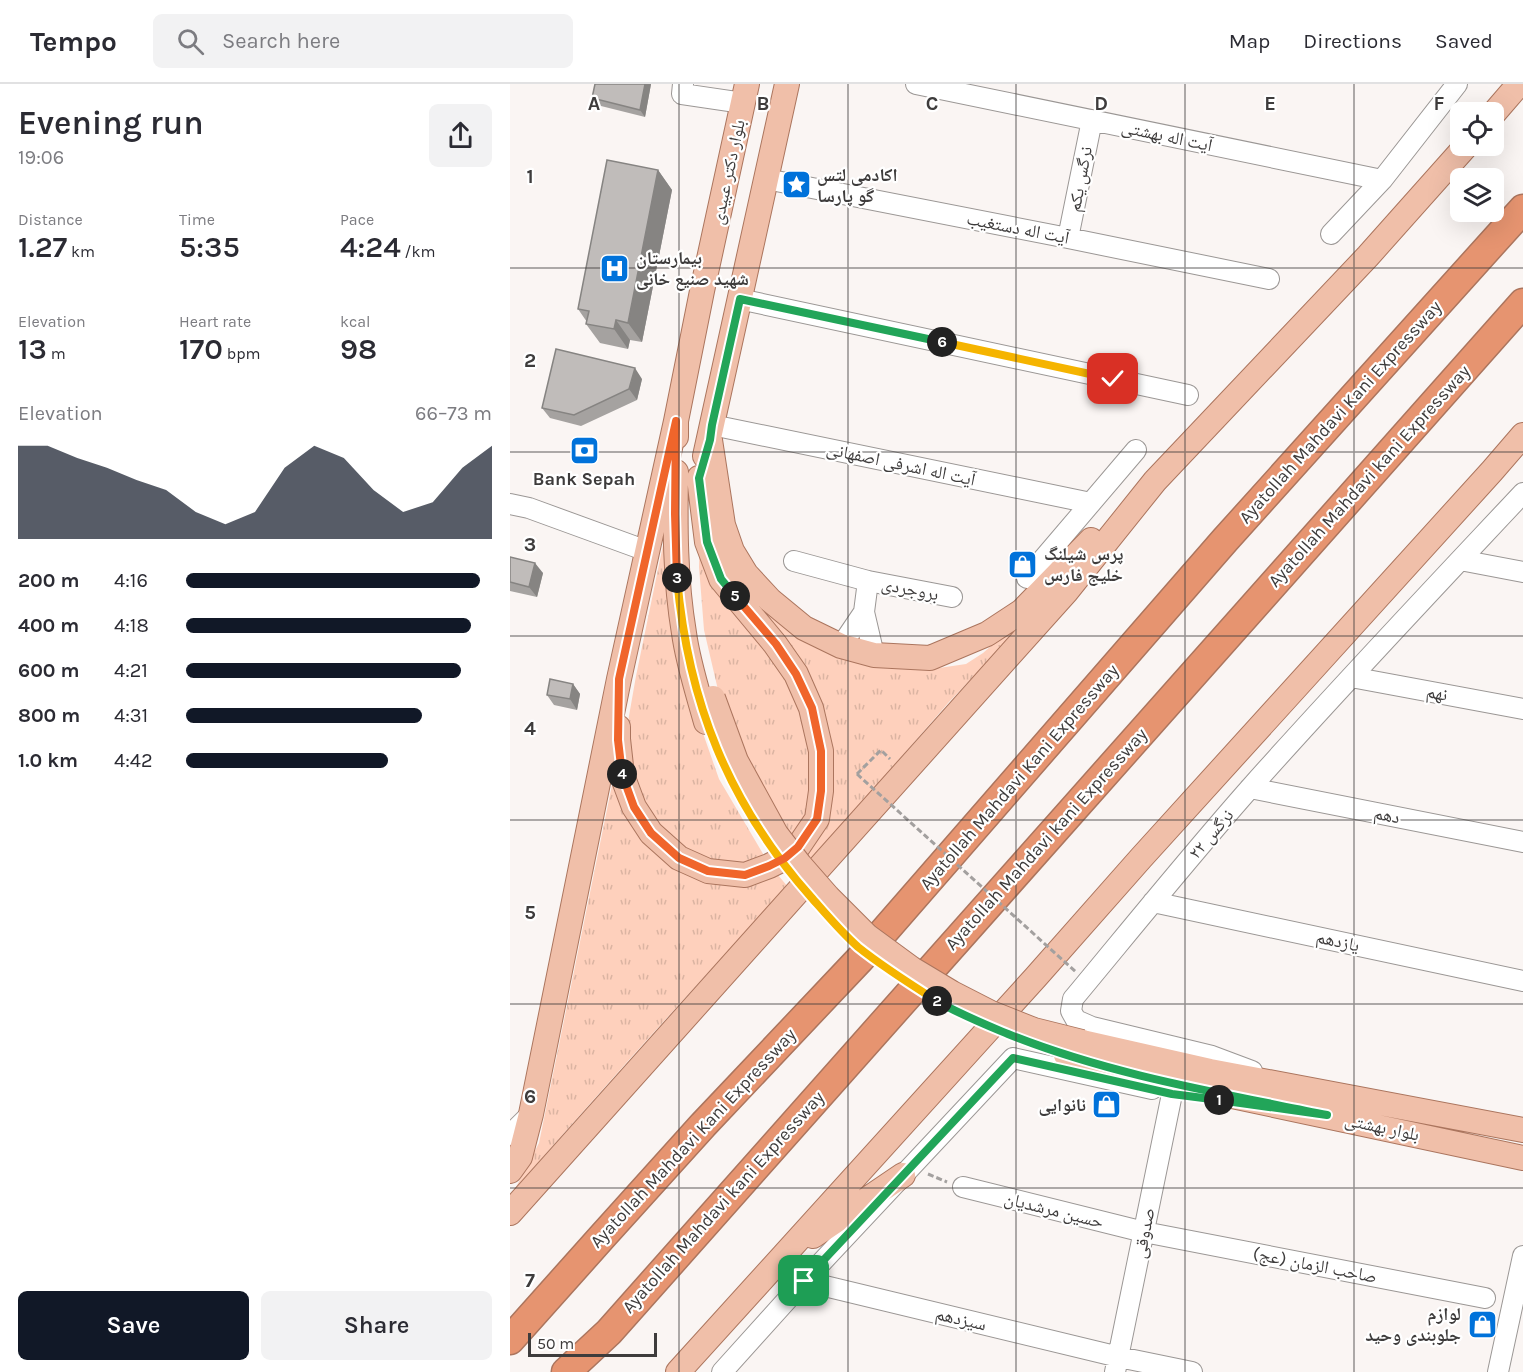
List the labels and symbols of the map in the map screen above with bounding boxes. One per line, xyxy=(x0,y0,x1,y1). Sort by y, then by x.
text: A xyxy=(588,92,601,115)
text: B xyxy=(757,92,769,115)
text: C xyxy=(926,92,938,115)
text: D xyxy=(1094,92,1108,115)
text: E xyxy=(1264,92,1276,115)
text: F xyxy=(1434,92,1445,115)
street label: آیت اله بهشتی xyxy=(1119,116,1215,156)
street label: بلوار دکتر عبیدی xyxy=(706,117,750,226)
street label: نرگس یکم xyxy=(1063,144,1098,214)
place label: اکادمی لتس گو پارسا xyxy=(817,164,898,207)
text: 1 xyxy=(526,165,534,188)
place icon: اکادمی لتس گو پارسا xyxy=(780,169,812,201)
street label: آیت اله دستغیب xyxy=(965,207,1072,249)
place label: بیمارستان شهید صنیع خانی xyxy=(636,247,749,291)
hospital icon: بیمارستان شهید صنیع خانی xyxy=(599,252,631,284)
street label: Ayatollah Mahdavi Kani Expressway xyxy=(1234,296,1446,528)
pin: 6 xyxy=(927,327,957,357)
text: 2 xyxy=(524,349,536,372)
pin xyxy=(1087,353,1138,404)
street label: Ayatollah Mahdavi kani Expressway xyxy=(1263,360,1475,592)
bank icon: Bank Sepah xyxy=(568,434,600,466)
street label: آیت اله اشرفی اصفهانی xyxy=(825,437,978,491)
place label: Bank Sepah xyxy=(533,468,635,490)
text: 3 xyxy=(524,533,536,556)
place label: پرس شیلنگ خلیج فارس xyxy=(1044,543,1124,587)
shop icon: پرس شیلنگ خلیج فارس xyxy=(1007,548,1039,580)
pin: 3 xyxy=(662,563,692,593)
street label: بروجردی xyxy=(879,573,941,605)
pin: 5 xyxy=(720,581,750,611)
street label: Ayatollah Mahdavi Kani Expressway xyxy=(915,659,1124,895)
street label: نهم xyxy=(1424,680,1449,707)
text: 4 xyxy=(524,717,536,740)
street label: Ayatollah Mahdavi kani Expressway xyxy=(940,723,1152,955)
pin: 4 xyxy=(607,759,637,789)
street label: دهم xyxy=(1372,802,1402,829)
street label: نرگس ۲۲ xyxy=(1184,805,1238,863)
text: 5 xyxy=(524,901,536,924)
street label: یازدهم xyxy=(1314,926,1362,957)
pin: 2 xyxy=(922,986,952,1016)
street label: Ayatollah Mahdavi Kani Expressway xyxy=(585,1023,801,1252)
text: 6 xyxy=(524,1085,536,1108)
pin: 1 xyxy=(1204,1085,1234,1115)
street label: Ayatollah Mahdavi kani Expressway xyxy=(617,1086,829,1318)
shop icon: نانوایی xyxy=(1091,1089,1123,1121)
place label: نانوایی xyxy=(1038,1094,1086,1116)
street label: بلوار بهشتی xyxy=(1343,1108,1421,1146)
street label: حسین مرشدیان xyxy=(1002,1187,1106,1233)
street label: صدوقی xyxy=(1128,1206,1160,1260)
street label: صاحب الزمان (عج) xyxy=(1251,1242,1379,1289)
pin xyxy=(778,1255,829,1306)
text: 7 xyxy=(525,1269,535,1292)
street label: سیزدهم xyxy=(933,1302,989,1337)
place label: لوازم جلوبندی وحید xyxy=(1365,1303,1461,1346)
shop icon: لوازم جلوبندی وحید xyxy=(1466,1308,1498,1340)
scale bar xyxy=(528,1330,657,1358)

